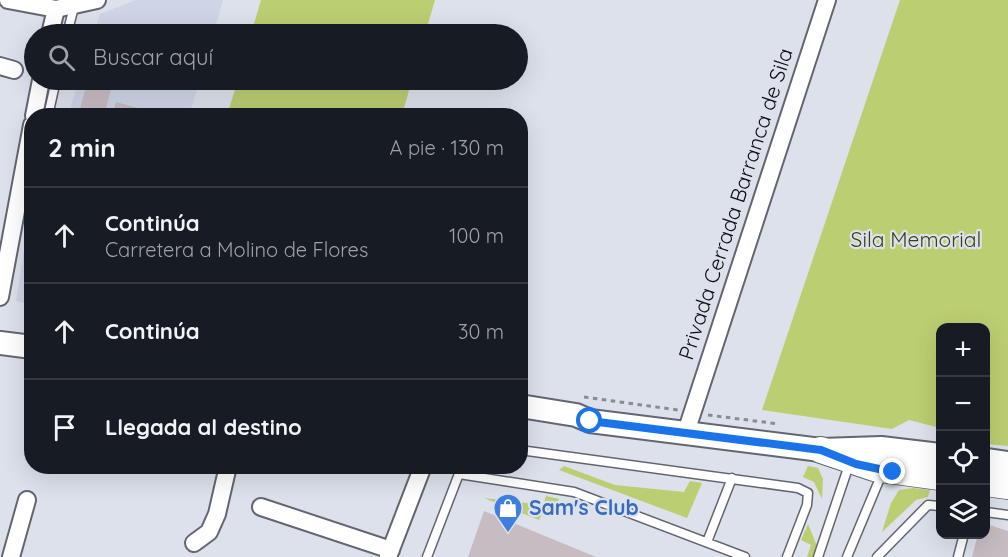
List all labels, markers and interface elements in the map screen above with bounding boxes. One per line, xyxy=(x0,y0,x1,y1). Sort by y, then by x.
search box xyxy=(24,24,528,90)
icon: search xyxy=(45,41,78,74)
text: Buscar aquí xyxy=(93,43,213,71)
street label: Privada Cerrada Barranca de Sila xyxy=(672,45,798,363)
text: 2 min xyxy=(48,131,116,164)
text: A pie · 130 m xyxy=(390,135,504,160)
text: Continúa xyxy=(105,209,200,237)
icon: ahead xyxy=(48,219,81,252)
text: 100 m xyxy=(449,223,504,248)
park label: Sila Memorial xyxy=(851,226,981,252)
text: Carretera a Molino de Flores xyxy=(105,237,368,262)
icon: ahead xyxy=(48,315,81,348)
text: Continúa xyxy=(105,317,200,345)
text: 30 m xyxy=(458,319,504,344)
map controls xyxy=(936,323,990,539)
button: + xyxy=(936,323,990,377)
button: − xyxy=(936,377,990,431)
route start xyxy=(576,407,602,433)
icon: arrive xyxy=(48,411,81,444)
text: Llegada al destino xyxy=(105,413,302,441)
button: locate xyxy=(936,431,990,485)
route end xyxy=(879,458,905,484)
button: layers xyxy=(936,485,990,539)
shop icon: Sam's Club xyxy=(492,492,524,534)
place label: Sam's Club xyxy=(529,494,639,520)

